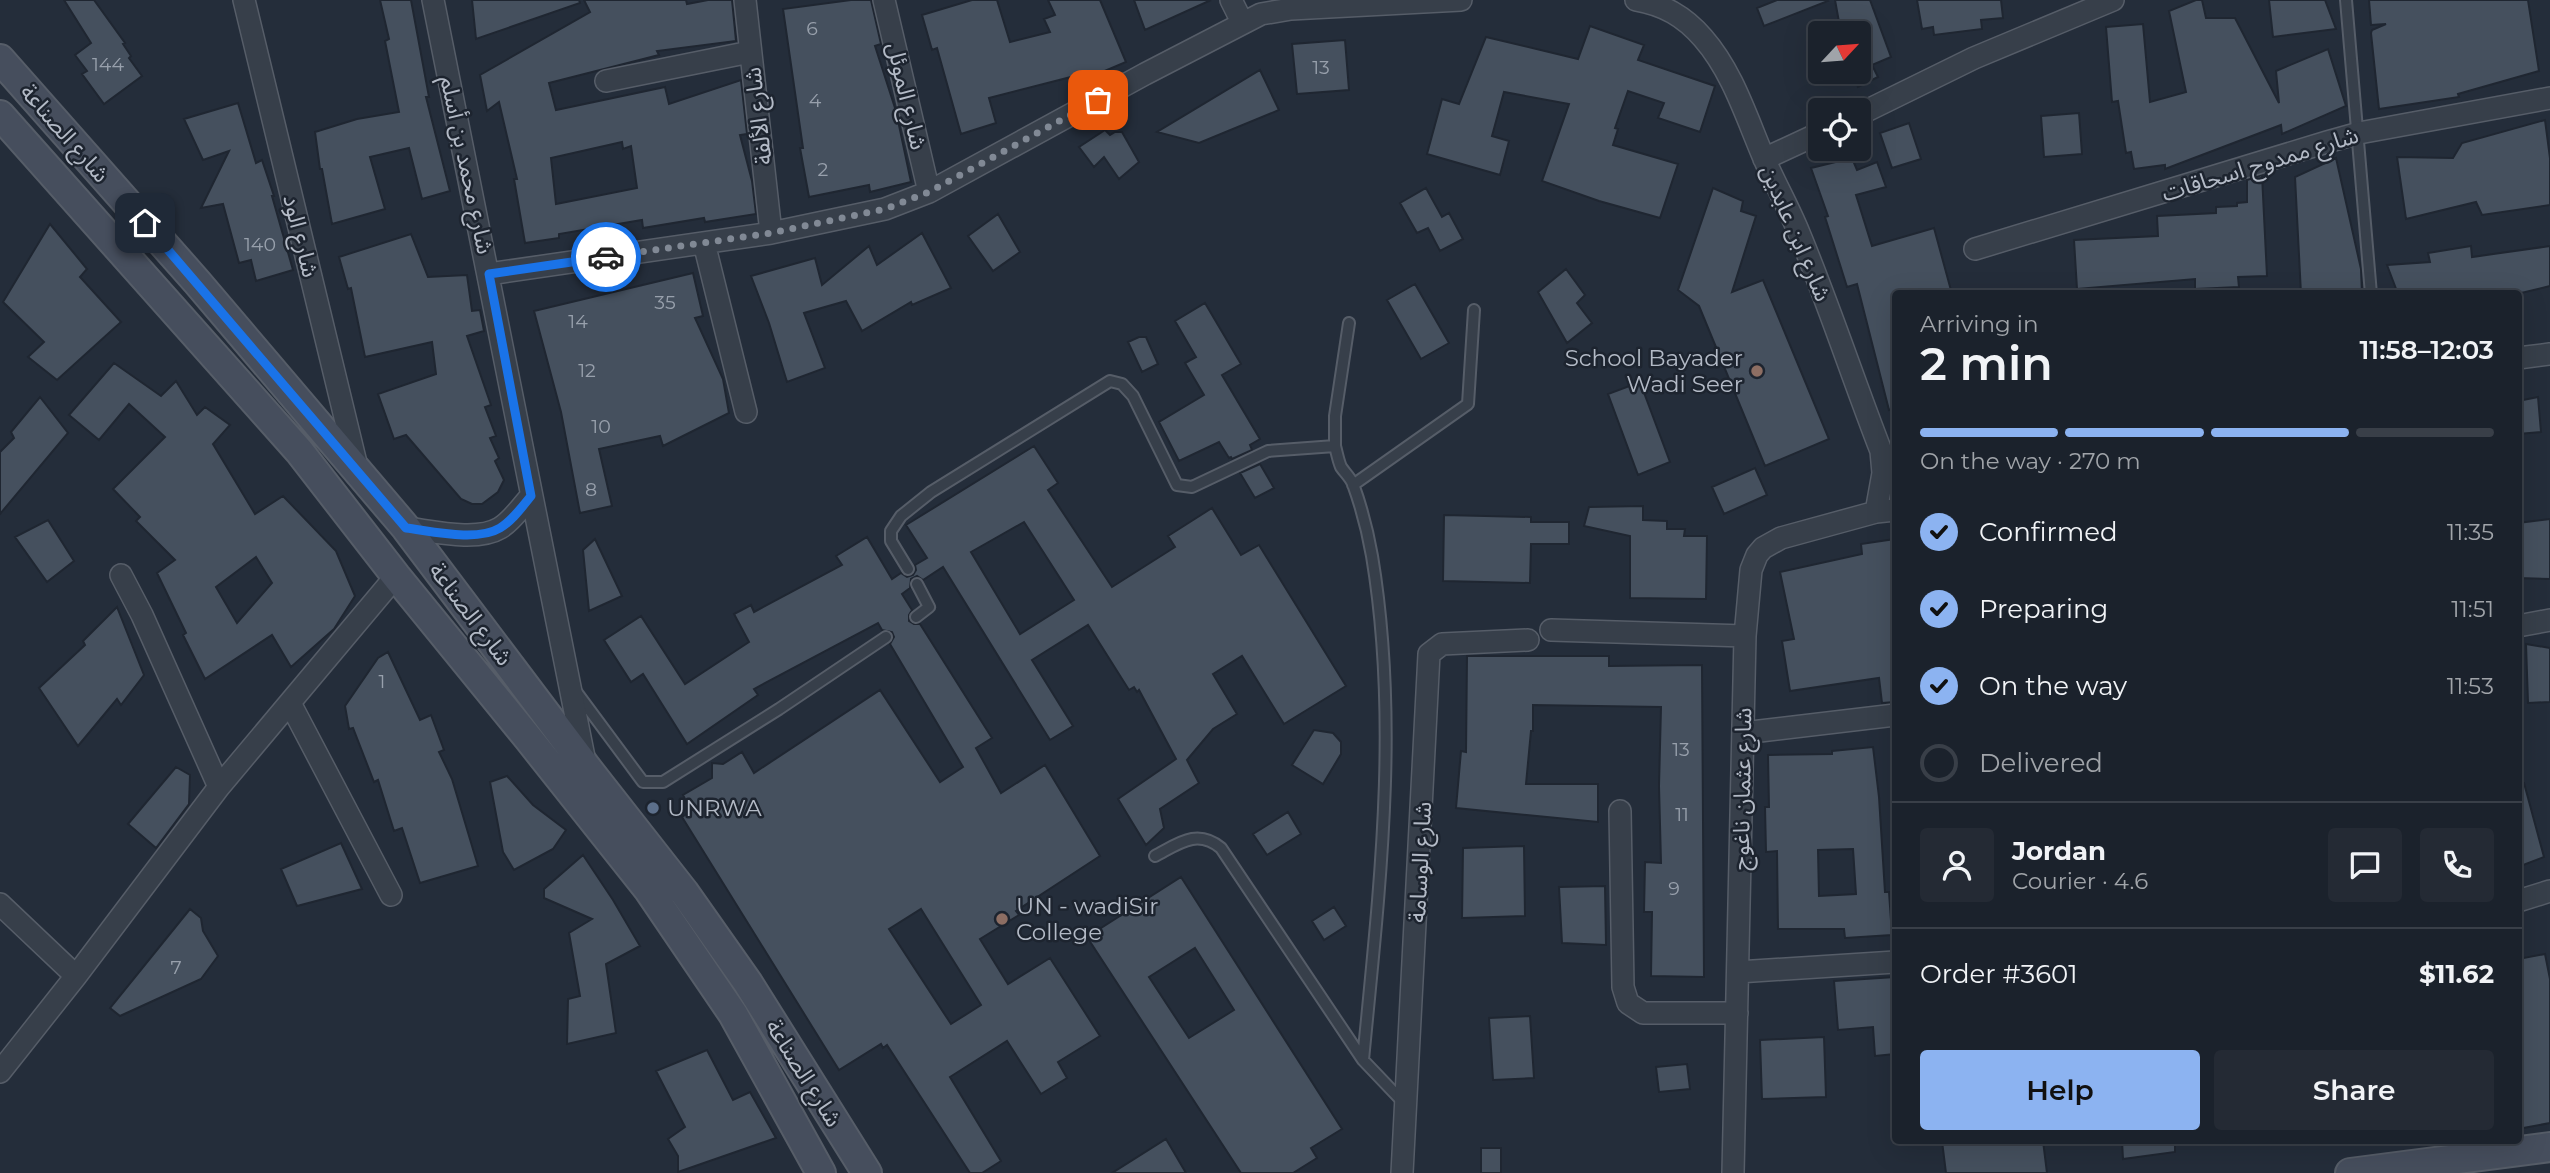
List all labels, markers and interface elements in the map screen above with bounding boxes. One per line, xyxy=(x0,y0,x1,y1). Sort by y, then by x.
house number: 6 xyxy=(806,17,818,40)
north arrow xyxy=(1808,21,1871,84)
map controls xyxy=(1808,21,1871,161)
street label: شارع الموئل xyxy=(878,40,933,153)
house number: 144 xyxy=(92,53,124,76)
house number: 13 xyxy=(1312,56,1330,79)
street label: شارع الألفة xyxy=(738,65,781,166)
pin xyxy=(1068,70,1128,130)
street label: شارع محمد بن أسلم xyxy=(432,73,500,257)
street label: شارع الصناعة xyxy=(12,78,115,190)
icon: bag xyxy=(1079,81,1117,119)
house number: 4 xyxy=(809,89,822,112)
button: locate xyxy=(1808,98,1871,161)
street label: شارع ممدوح اسحاقات xyxy=(2158,121,2363,210)
house number: 2 xyxy=(818,158,829,181)
street label: شارع ابن عابدين xyxy=(1752,160,1837,307)
street label: شارع الود xyxy=(274,192,325,281)
pin xyxy=(115,193,175,253)
icon: home xyxy=(126,204,164,242)
courier xyxy=(571,222,641,292)
house number: 140 xyxy=(244,233,276,256)
icon: car xyxy=(587,238,625,276)
house number: 35 xyxy=(654,291,676,314)
house number: 14 xyxy=(568,310,588,333)
text: Arriving in xyxy=(1920,310,2039,338)
text: 11:58–12:03 xyxy=(2359,334,2494,366)
text: 2 min xyxy=(1920,335,2053,392)
place label: School Bayader Wadi Seer xyxy=(1565,344,1743,398)
house number: 12 xyxy=(578,359,596,382)
marker: School Bayader Wadi Seer xyxy=(1749,363,1765,379)
house number: 10 xyxy=(591,415,611,438)
text: On the way · 270 m xyxy=(1920,447,2141,475)
house number: 8 xyxy=(585,478,597,501)
icon: check xyxy=(1920,513,1958,551)
text: Confirmed xyxy=(1979,516,2118,548)
text: 11:35 xyxy=(2447,518,2494,546)
street label: شارع الصناعة xyxy=(421,557,519,673)
icon: check xyxy=(1920,590,1958,628)
text: Preparing xyxy=(1979,593,2108,625)
text: 11:51 xyxy=(2451,595,2494,623)
icon: check xyxy=(1920,667,1958,705)
house number: 1 xyxy=(379,670,385,693)
text: On the way xyxy=(1979,670,2127,702)
text: 11:53 xyxy=(2447,672,2494,700)
street label: شارع عثمان ناغوج xyxy=(1727,707,1760,871)
house number: 13 xyxy=(1672,738,1690,761)
text: Delivered xyxy=(1979,747,2103,779)
place label: UNRWA xyxy=(667,794,762,822)
marker: UNRWA xyxy=(645,800,661,816)
street label: شارع الوسامة xyxy=(1403,801,1440,923)
house number: 11 xyxy=(1675,803,1689,826)
button: person xyxy=(1920,828,1994,902)
button: chat xyxy=(2328,828,2402,902)
button: phone xyxy=(2420,828,2494,902)
text: Jordan xyxy=(2012,835,2106,867)
text: Courier · 4.6 xyxy=(2012,867,2148,895)
house number: 9 xyxy=(1668,877,1680,900)
place label: UN - wadiSir College xyxy=(1016,892,1158,946)
marker: UN - wadiSir College xyxy=(994,911,1010,927)
house number: 7 xyxy=(170,956,182,979)
text: Order #3601 xyxy=(1920,958,2078,990)
text: $11.62 xyxy=(2419,958,2494,990)
street label: شارع الصناعة xyxy=(757,1014,848,1134)
button: Help xyxy=(1920,1050,2200,1130)
button: Share xyxy=(2214,1050,2494,1130)

